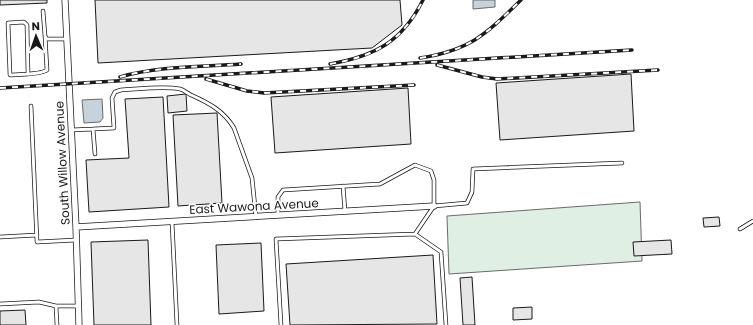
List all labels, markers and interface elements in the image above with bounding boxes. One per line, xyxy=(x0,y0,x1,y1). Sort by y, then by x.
north arrow xyxy=(16,16,56,56)
text: N xyxy=(31,18,40,34)
street label: South Willow Avenue xyxy=(50,101,74,225)
street label: East Wawona Avenue xyxy=(189,194,319,218)

